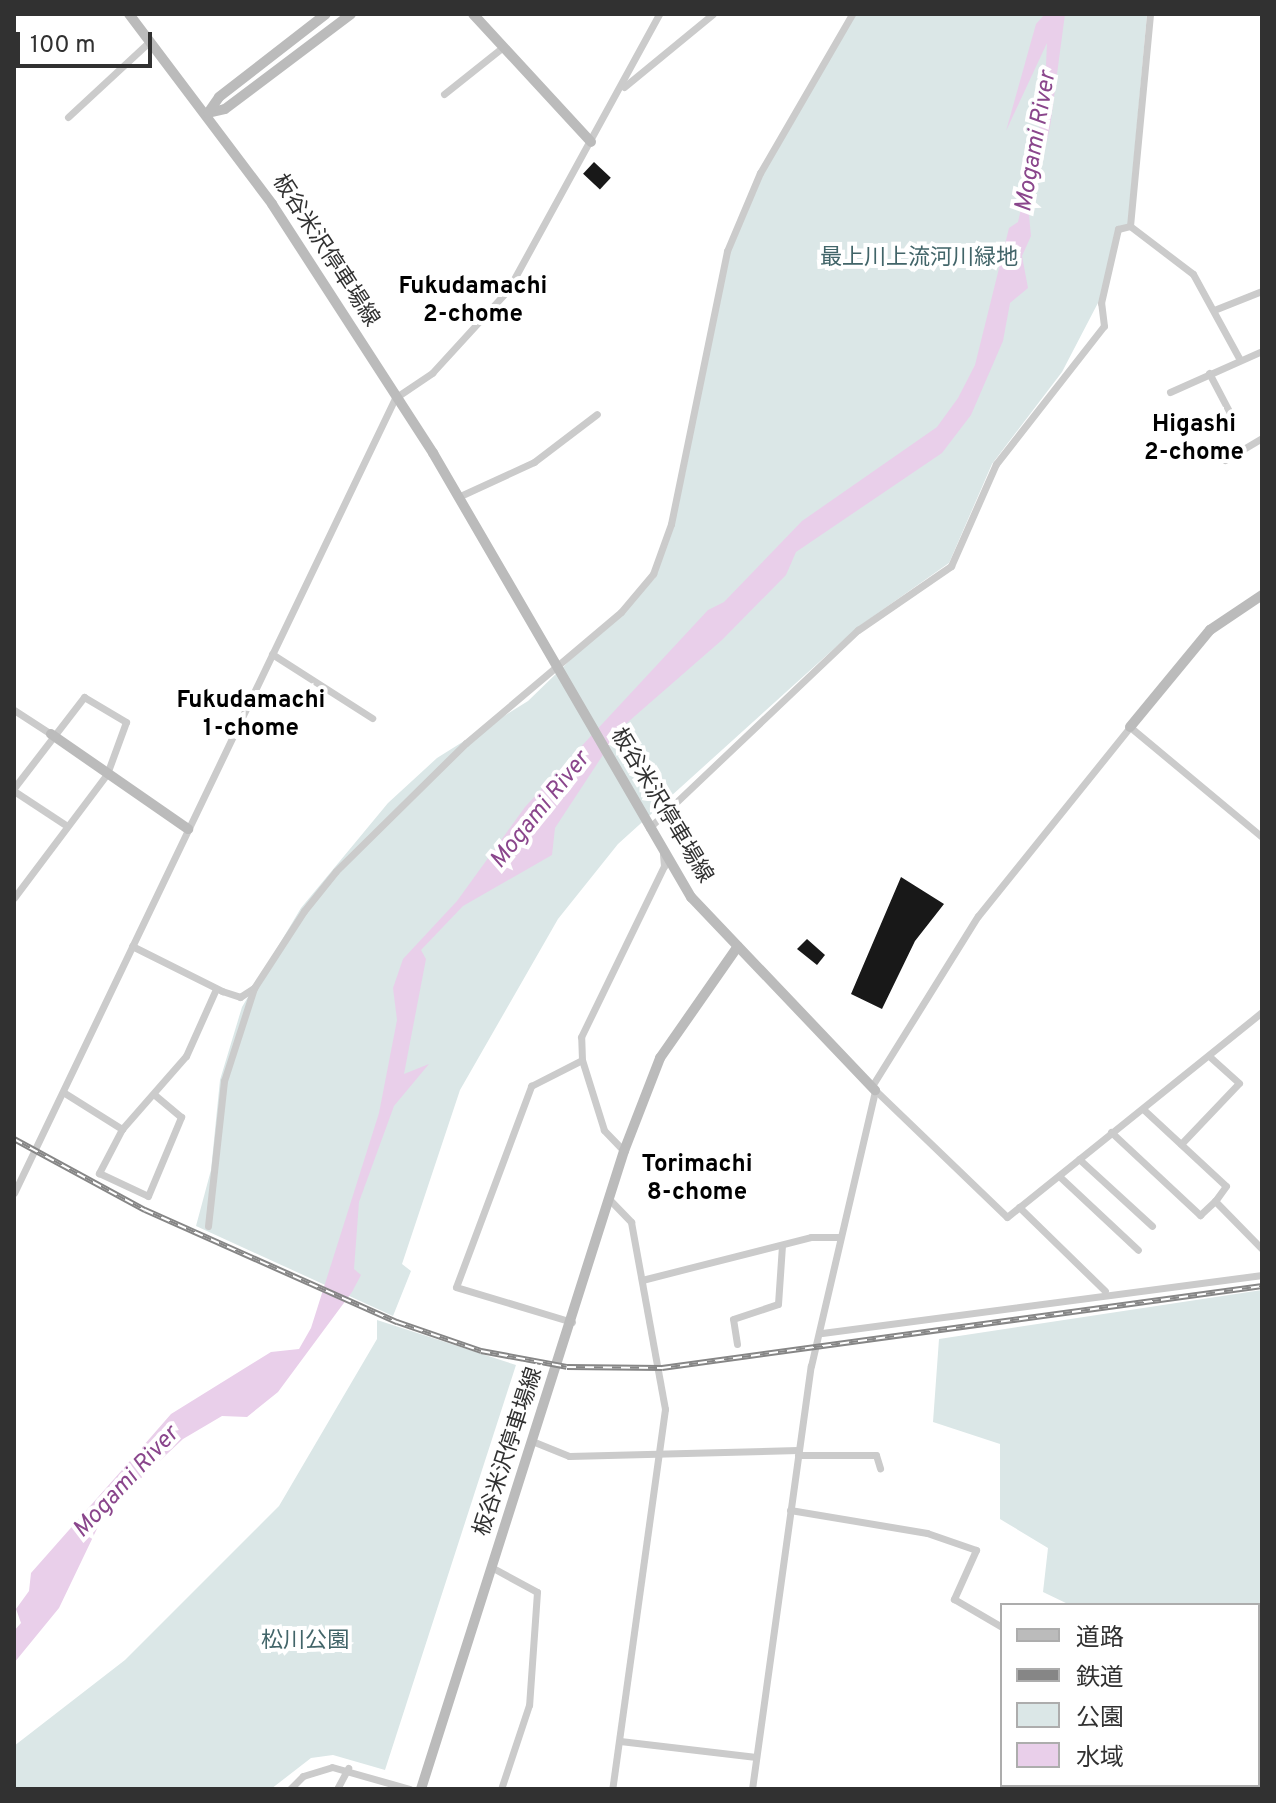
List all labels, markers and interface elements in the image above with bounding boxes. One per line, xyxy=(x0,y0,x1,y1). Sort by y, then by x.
scale bar xyxy=(20,16,156,66)
text: 100 m xyxy=(30,31,96,61)
water label: Mogami River xyxy=(1010,69,1064,215)
street label: 板谷米沢停車場線 xyxy=(266,170,384,332)
park label: 最上川上流河川緑地 xyxy=(820,246,1018,272)
district label: Fukudamachi 2-chome xyxy=(399,274,547,330)
district label: Higashi 2-chome xyxy=(1144,412,1244,468)
district label: Fukudamachi 1-chome xyxy=(177,688,325,744)
street label: 板谷米沢停車場線 xyxy=(604,724,718,888)
water label: Mogami River xyxy=(485,747,597,875)
district label: Torimachi 8-chome xyxy=(642,1152,752,1208)
street label: 板谷米沢停車場線 xyxy=(469,1364,549,1540)
water label: Mogami River xyxy=(68,1421,186,1545)
legend xyxy=(1000,1603,1260,1787)
text: 道路 xyxy=(1076,1624,1124,1654)
park label: 松川公園 xyxy=(261,1629,349,1655)
text: 鉄道 xyxy=(1076,1664,1124,1694)
text: 公園 xyxy=(1076,1704,1124,1734)
text: 水域 xyxy=(1076,1744,1124,1774)

